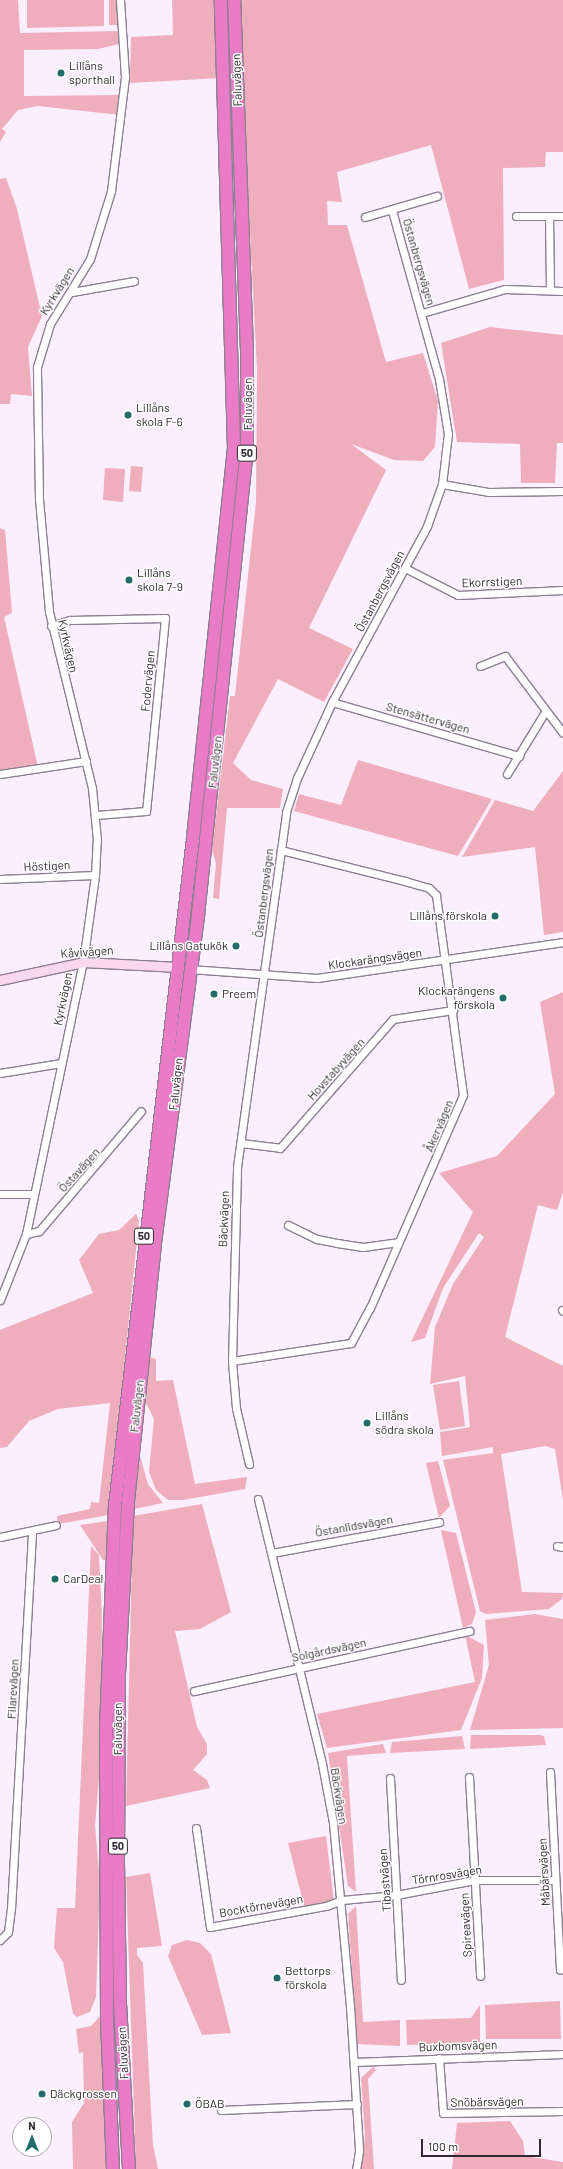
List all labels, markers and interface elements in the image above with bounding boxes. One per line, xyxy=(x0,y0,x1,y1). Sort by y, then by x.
street label: Faluvägen xyxy=(229,53,245,107)
place label: Lillåns sporthall xyxy=(69,59,115,87)
marker: Lillåns sporthall xyxy=(56,68,66,78)
street label: Östanbergsvägen xyxy=(400,217,438,307)
street label: Kyrkvägen xyxy=(37,264,77,318)
street label: Faluvägen xyxy=(241,378,255,430)
place label: Lillåns skola F-6 xyxy=(136,401,183,429)
marker: Lillåns skola F-6 xyxy=(123,410,133,420)
road number: 50 xyxy=(236,444,258,462)
street label: Östanbergsvägen xyxy=(353,548,407,634)
place label: Lillåns skola 7-9 xyxy=(137,566,183,594)
street label: Ekorrstigen xyxy=(461,574,523,590)
marker: Lillåns skola 7-9 xyxy=(124,575,134,585)
street label: Kyrkvägen xyxy=(55,618,81,674)
street label: Fodervägen xyxy=(138,650,158,712)
street label: Stensättervägen xyxy=(384,699,472,737)
street label: Faluvägen xyxy=(205,735,225,789)
street label: Östanbergsvägen xyxy=(251,847,277,939)
street label: Höstigen xyxy=(23,858,71,874)
place label: Lillåns förskola xyxy=(409,909,487,923)
marker: Lillåns förskola xyxy=(490,911,500,921)
place label: Lillåns Gatukök xyxy=(149,939,228,953)
marker: Lillåns Gatukök xyxy=(231,941,241,951)
street label: Kåvivägen xyxy=(60,943,114,961)
street label: Klockarängsvägen xyxy=(327,945,423,973)
street label: Kyrkvägen xyxy=(50,971,76,1027)
place label: Klockarängens förskola xyxy=(418,984,495,1012)
place label: Preem xyxy=(222,987,256,1001)
marker: Preem xyxy=(209,989,219,999)
marker: Klockarängens förskola xyxy=(498,993,508,1003)
street label: Hovstabyvägen xyxy=(304,1035,368,1103)
street label: Faluvägen xyxy=(166,1057,186,1111)
street label: Åkervägen xyxy=(422,1098,456,1154)
street label: Östavägen xyxy=(55,1145,103,1195)
street label: Bäckvägen xyxy=(216,1190,232,1248)
road number: 50 xyxy=(133,1227,155,1245)
street label: Faluvägen xyxy=(127,1379,147,1433)
place label: Lillåns södra skola xyxy=(375,1409,434,1437)
marker: Lillåns södra skola xyxy=(362,1418,372,1428)
street label: Östanlidsvägen xyxy=(314,1512,394,1540)
place label: CarDeal xyxy=(63,1572,103,1586)
marker: CarDeal xyxy=(50,1574,60,1584)
street label: Solgårdsvägen xyxy=(290,1635,368,1665)
street label: Filarevägen xyxy=(4,1659,22,1719)
street label: Faluvägen xyxy=(111,1703,125,1755)
street label: Bäckvägen xyxy=(327,1767,351,1825)
road number: 50 xyxy=(107,1837,129,1855)
street label: Måbärsvägen xyxy=(535,1838,553,1906)
street label: Tibastvägen xyxy=(376,1848,394,1912)
street label: Törnrosvägen xyxy=(411,1862,483,1888)
street label: Bocktörnevägen xyxy=(218,1892,304,1920)
street label: Spireavägen xyxy=(457,1892,475,1958)
place label: Bettorps förskola xyxy=(285,1964,331,1992)
marker: Bettorps förskola xyxy=(272,1973,282,1983)
street label: Faluvägen xyxy=(114,2026,132,2080)
street label: Buxbomsvägen xyxy=(418,2037,498,2055)
place label: Däckgrossen xyxy=(50,2087,117,2101)
marker: Däckgrossen xyxy=(37,2089,47,2099)
street label: Snöbärsvägen xyxy=(450,2094,524,2110)
place label: ÖBAB xyxy=(195,2097,225,2111)
marker: ÖBAB xyxy=(182,2099,192,2109)
north arrow xyxy=(12,2117,52,2157)
text: N xyxy=(28,2119,36,2132)
scale bar xyxy=(423,2131,543,2157)
text: 100 m xyxy=(428,2139,458,2153)

